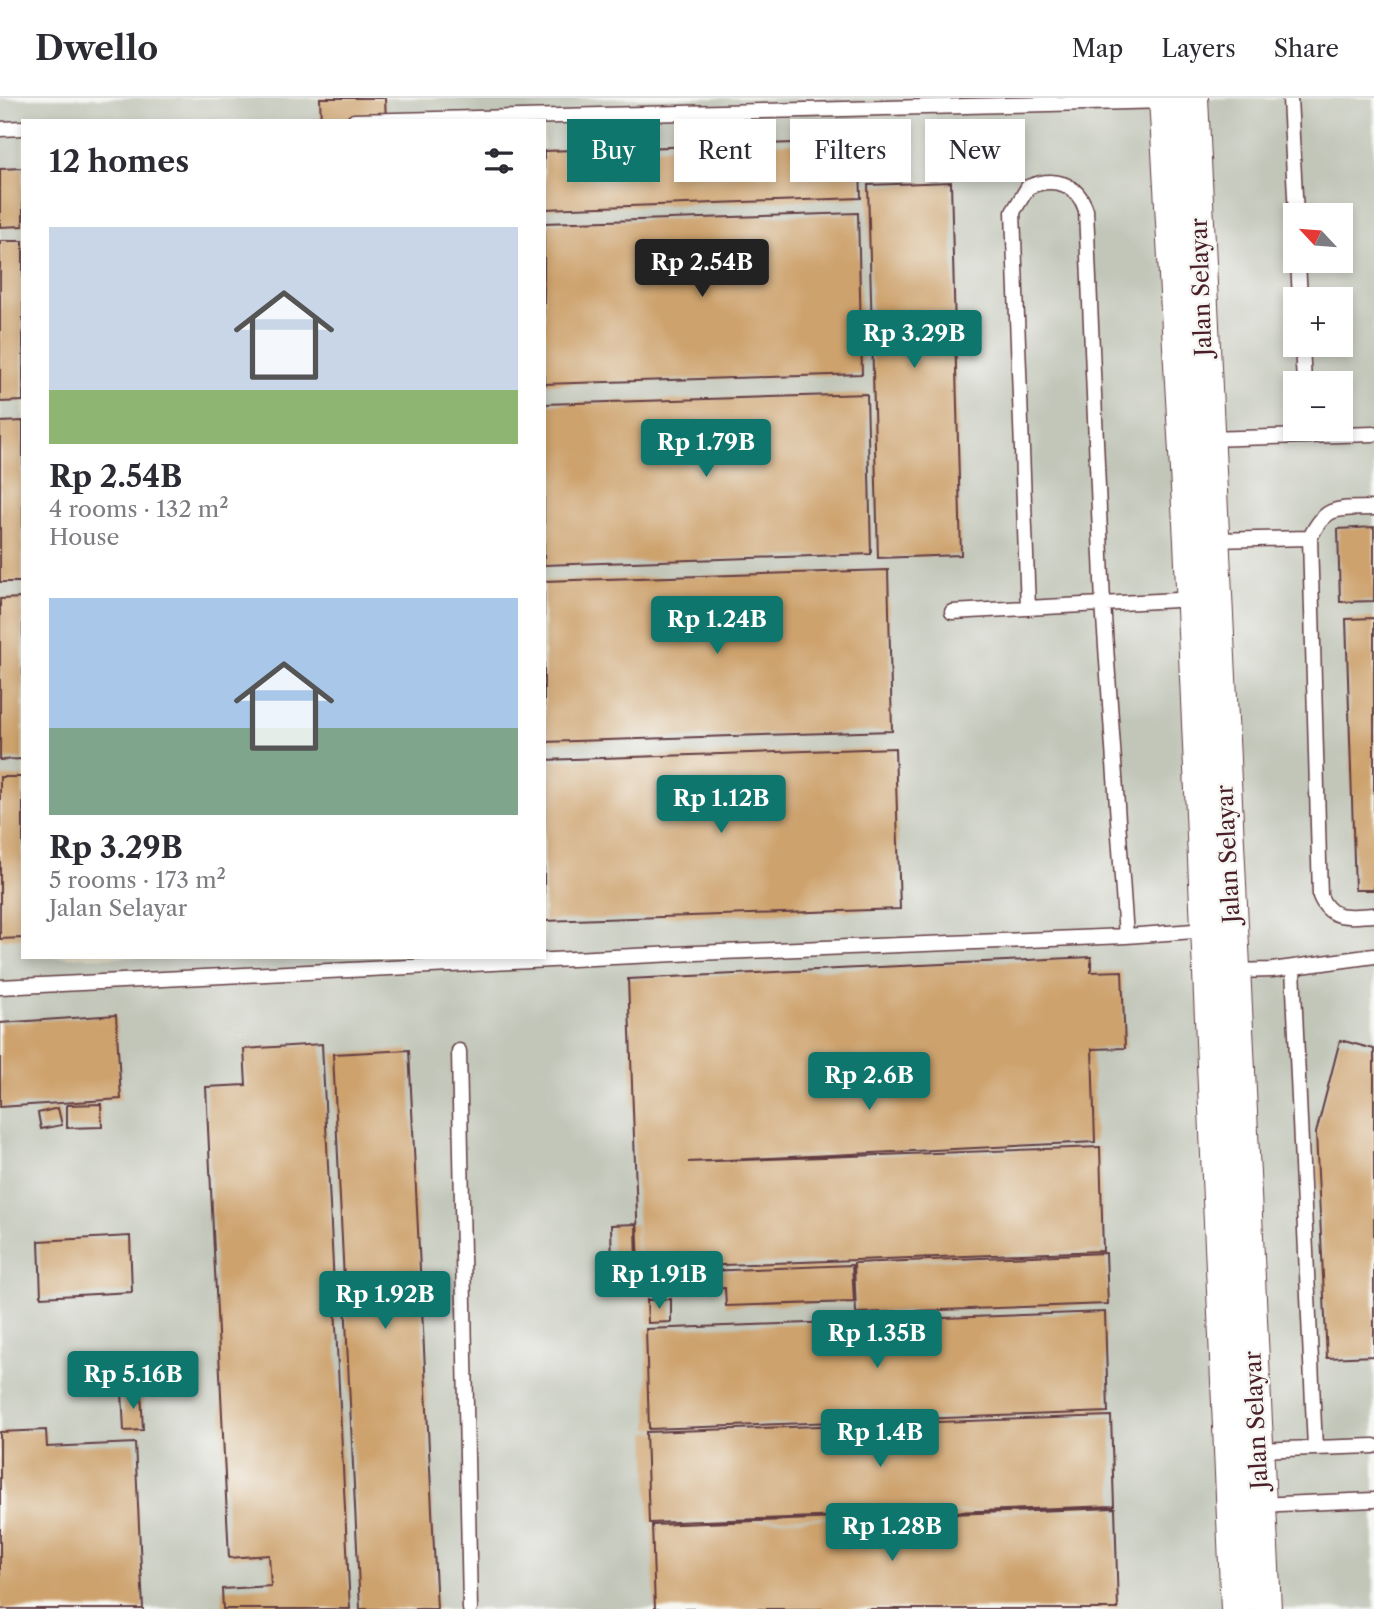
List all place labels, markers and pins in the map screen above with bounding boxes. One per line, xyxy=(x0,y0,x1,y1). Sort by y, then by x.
pin: Rp 2.54B xyxy=(630,240,774,299)
pin: Rp 3.29B xyxy=(842,310,986,370)
pin: Rp 1.79B xyxy=(634,420,778,479)
pin: Rp 1.24B xyxy=(645,596,789,656)
pin: Rp 1.12B xyxy=(649,776,793,835)
pin: Rp 2.6B xyxy=(804,1052,934,1112)
pin: Rp 1.91B xyxy=(587,1252,731,1311)
pin: Rp 1.92B xyxy=(313,1272,457,1331)
pin: Rp 1.35B xyxy=(805,1310,949,1370)
pin: Rp 5.16B xyxy=(61,1352,205,1411)
pin: Rp 1.4B xyxy=(815,1410,945,1469)
pin: Rp 1.28B xyxy=(820,1504,964,1563)

